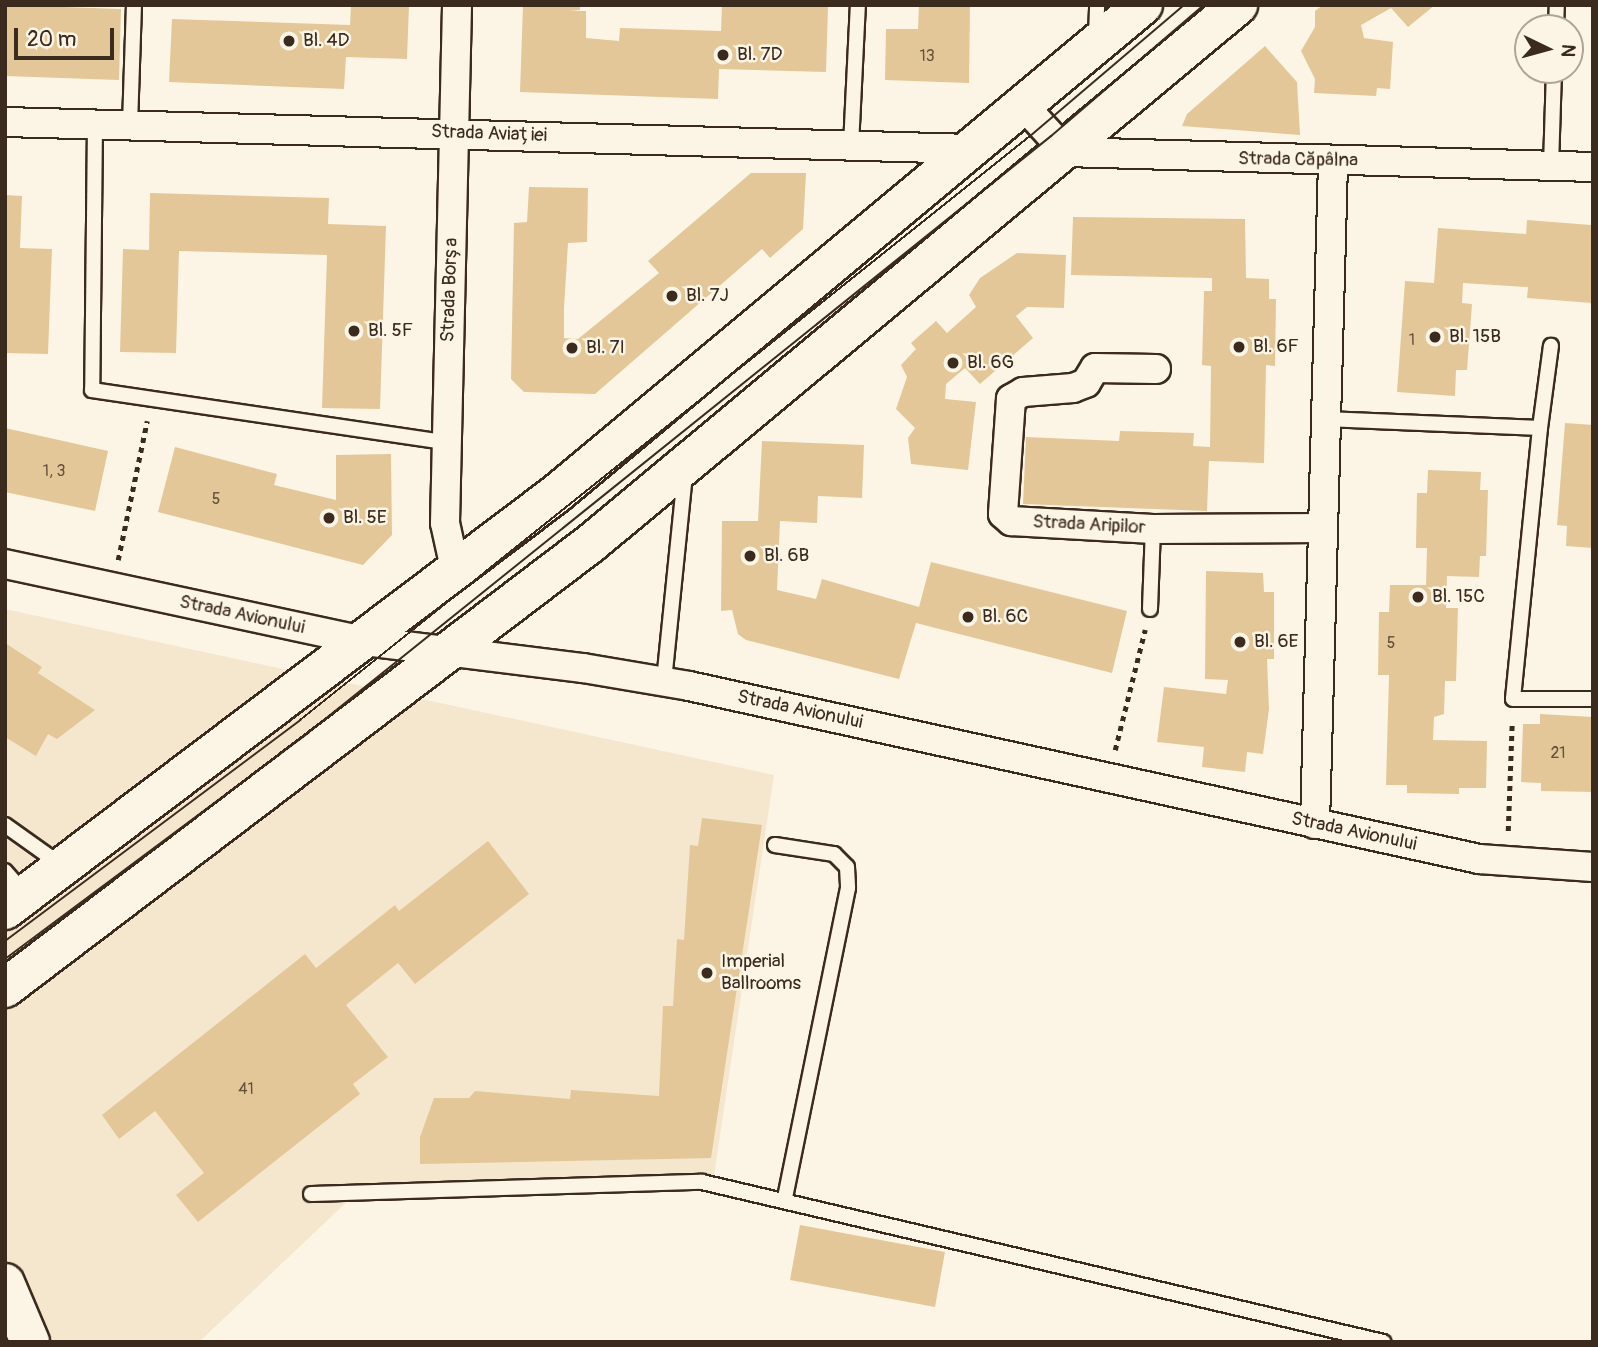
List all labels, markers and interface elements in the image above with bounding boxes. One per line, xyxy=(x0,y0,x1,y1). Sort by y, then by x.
scale bar xyxy=(18,14,117,58)
north arrow xyxy=(1514,14,1584,84)
text: 20 m xyxy=(27,26,76,53)
place label: Bl. 4D xyxy=(303,30,349,52)
marker: Bl. 4D xyxy=(281,33,297,49)
text: N xyxy=(1555,43,1580,58)
place label: Bl. 7D xyxy=(737,44,783,66)
house number: 13 xyxy=(919,46,935,66)
marker: Bl. 7D xyxy=(715,47,731,63)
street label: Strada Aviației xyxy=(431,121,547,147)
street label: Strada Căpâlna xyxy=(1238,148,1358,172)
street label: Strada Borșa xyxy=(437,237,463,343)
place label: Bl. 7J xyxy=(686,285,729,307)
marker: Bl. 7J xyxy=(664,288,680,304)
place label: Bl. 5F xyxy=(368,320,413,342)
marker: Bl. 5F xyxy=(346,323,362,339)
place label: Bl. 15B xyxy=(1449,326,1501,348)
marker: Bl. 15B xyxy=(1427,329,1443,345)
house number: 1 xyxy=(1409,330,1415,350)
place label: Bl. 6F xyxy=(1253,336,1299,358)
place label: Bl. 7I xyxy=(586,337,625,359)
marker: Bl. 6F xyxy=(1231,339,1247,355)
marker: Bl. 7I xyxy=(564,340,580,356)
place label: Bl. 6G xyxy=(967,352,1014,374)
marker: Bl. 6G xyxy=(945,355,961,371)
house number: 1, 3 xyxy=(43,461,65,481)
house number: 5 xyxy=(212,489,220,509)
place label: Bl. 5E xyxy=(343,507,387,529)
marker: Bl. 5E xyxy=(321,510,337,526)
street label: Strada Aripilor xyxy=(1032,511,1146,539)
place label: Bl. 6B xyxy=(764,545,809,567)
marker: Bl. 6B xyxy=(742,548,758,564)
place label: Bl. 15C xyxy=(1432,586,1485,608)
marker: Bl. 15C xyxy=(1410,589,1426,605)
street label: Strada Avionului xyxy=(177,591,307,639)
place label: Bl. 6C xyxy=(982,606,1028,628)
marker: Bl. 6C xyxy=(960,609,976,625)
place label: Bl. 6E xyxy=(1254,631,1298,653)
house number: 5 xyxy=(1387,633,1395,653)
marker: Bl. 6E xyxy=(1232,634,1248,650)
street label: Strada Avionului xyxy=(735,686,865,734)
house number: 21 xyxy=(1550,743,1566,763)
street label: Strada Avionului xyxy=(1289,808,1419,856)
place label: Imperial Ballrooms xyxy=(721,951,801,995)
marker: Imperial Ballrooms xyxy=(699,965,715,981)
house number: 41 xyxy=(238,1079,254,1099)

